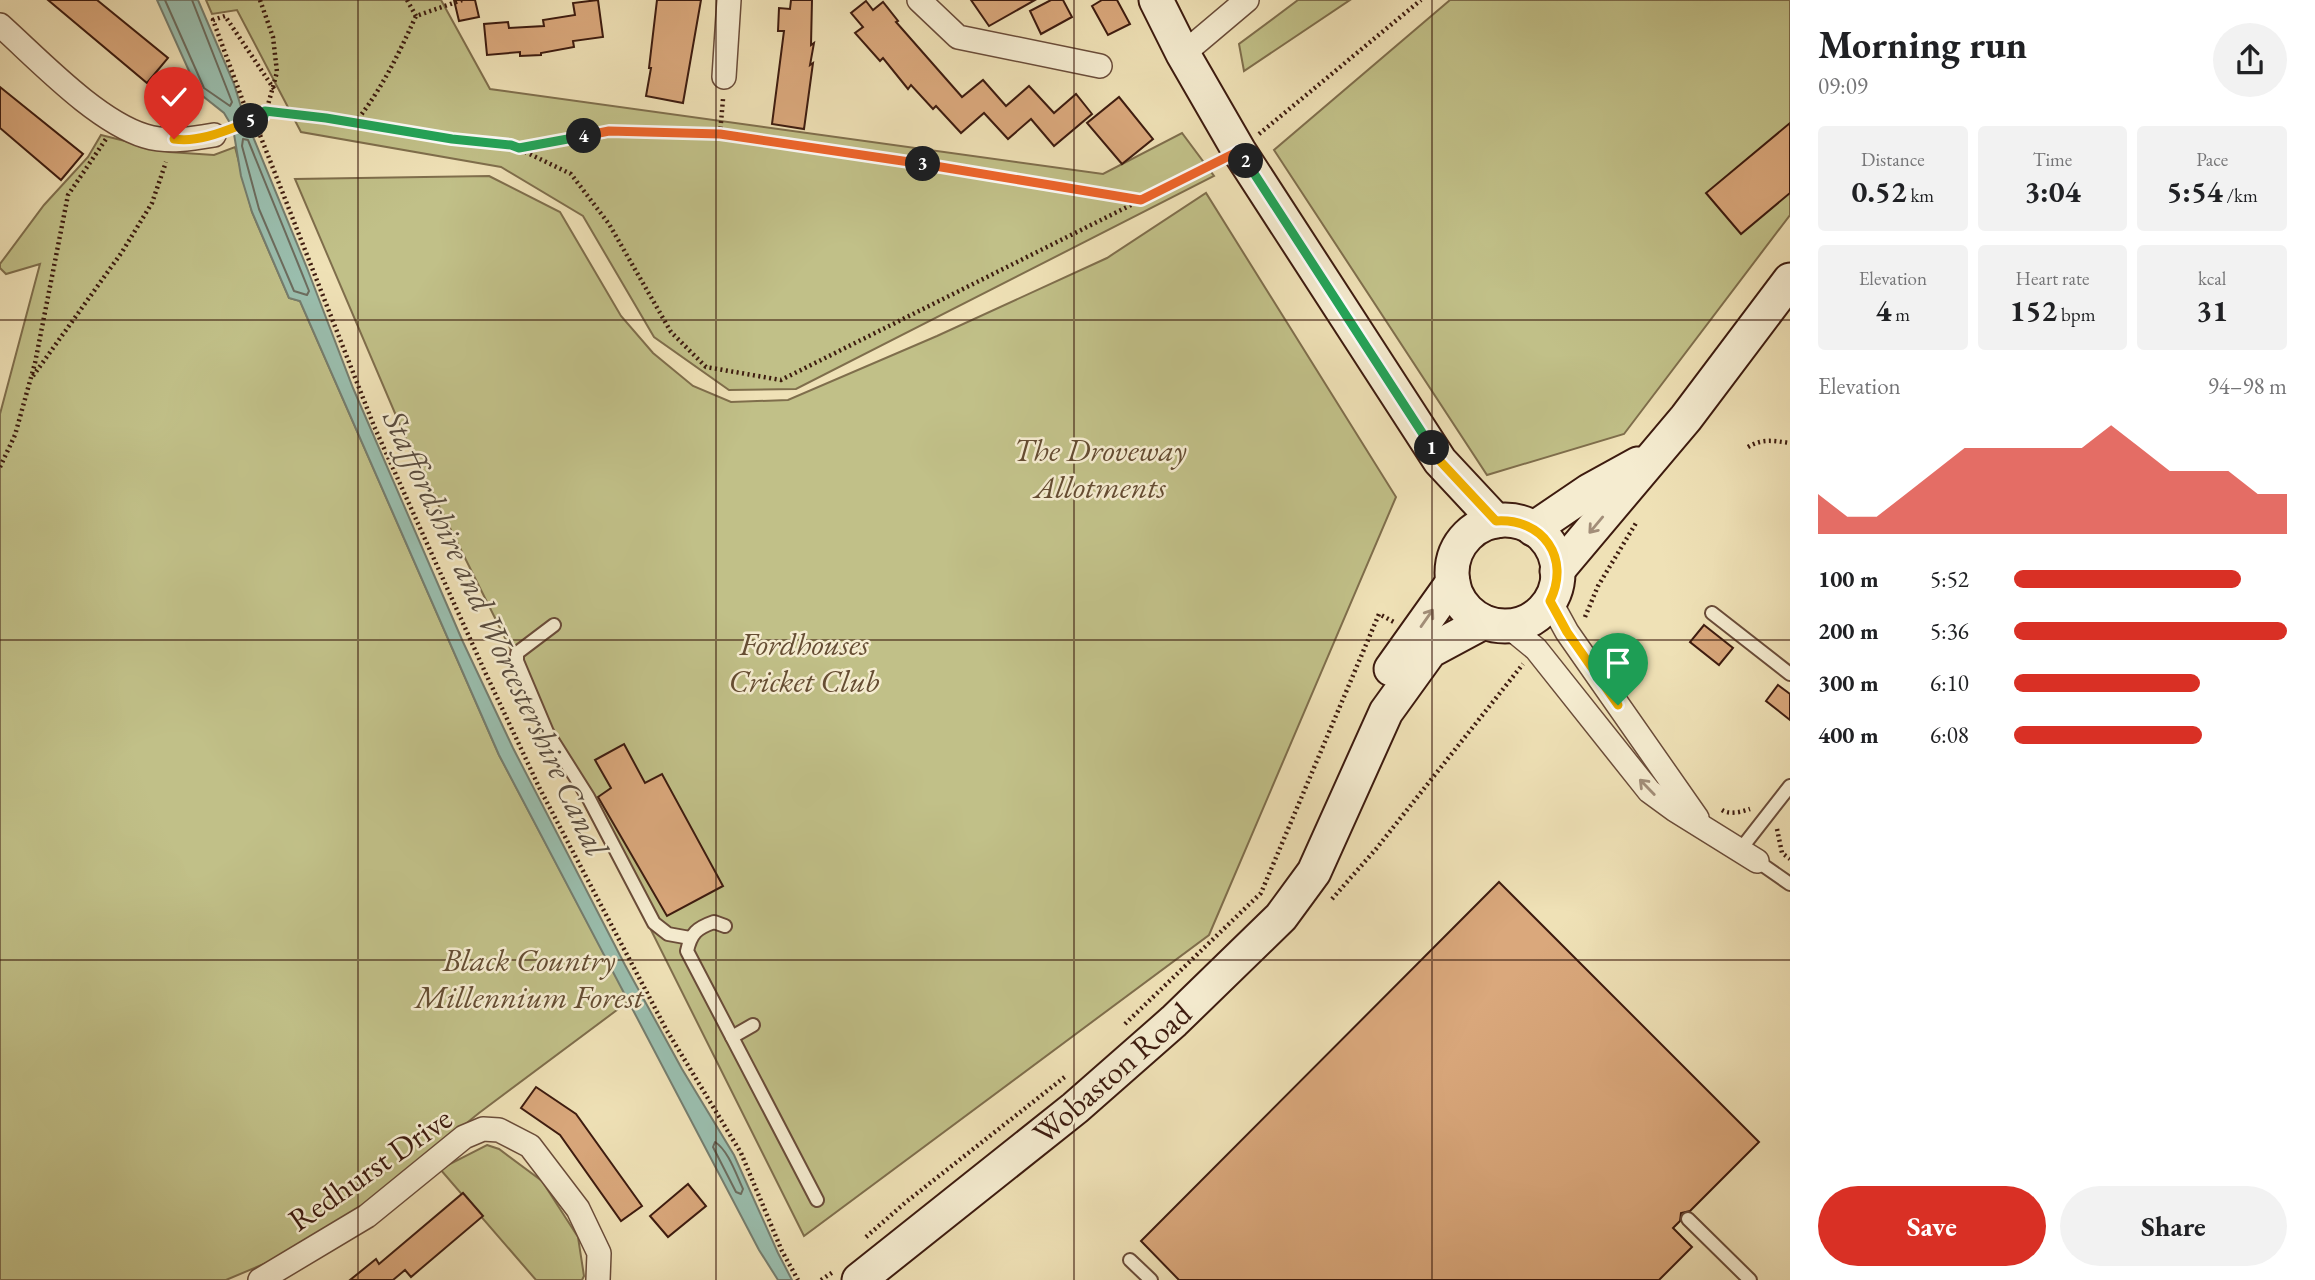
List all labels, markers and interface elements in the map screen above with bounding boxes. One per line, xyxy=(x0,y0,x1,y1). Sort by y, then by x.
text: Morning run xyxy=(1818,20,2027,69)
button: share xyxy=(2213,23,2287,97)
pin xyxy=(144,67,204,139)
text: 09:09 xyxy=(1818,71,1868,101)
icon: check xyxy=(155,78,193,116)
pin: 5 xyxy=(233,104,268,138)
text: 5 xyxy=(245,108,256,133)
pin: 4 xyxy=(566,118,602,154)
text: 4 xyxy=(578,123,589,148)
pin: 2 xyxy=(1228,144,1264,178)
pin: 3 xyxy=(906,146,940,182)
text: Distance xyxy=(1861,147,1925,172)
text: Time xyxy=(2033,147,2072,172)
text: Pace xyxy=(2196,147,2228,172)
text: 2 xyxy=(1240,148,1251,173)
text: 3 xyxy=(917,151,928,176)
text: 0.52 xyxy=(1852,172,1907,211)
text: 3:04 xyxy=(2024,172,2081,211)
text: 5:54 xyxy=(2167,172,2223,211)
text: km xyxy=(1907,183,1934,208)
text: /km xyxy=(2223,183,2258,208)
text: Elevation xyxy=(1859,266,1927,291)
text: Heart rate xyxy=(2016,266,2089,291)
text: kcal xyxy=(2198,266,2226,291)
text: 4 xyxy=(1876,291,1891,330)
text: 152 xyxy=(2010,291,2057,330)
text: 31 xyxy=(2196,291,2228,330)
text: m xyxy=(1891,302,1910,327)
text: bpm xyxy=(2057,302,2095,327)
text: Elevation xyxy=(1818,371,1901,401)
text: 94–98 m xyxy=(2208,371,2287,401)
water label: Staffordshire and Worcestershire Canal xyxy=(373,402,619,864)
park label: The Droveway Allotments xyxy=(1013,429,1187,508)
pin: 1 xyxy=(1414,430,1450,466)
text: 1 xyxy=(1426,435,1437,460)
one-way arrow xyxy=(1588,516,1604,534)
text: 100 m xyxy=(1818,564,1879,594)
text: 5:52 xyxy=(1930,564,1969,594)
one-way arrow xyxy=(1420,609,1434,628)
text: 200 m xyxy=(1818,616,1879,646)
text: 5:36 xyxy=(1930,616,1969,646)
park label: Fordhouses Cricket Club xyxy=(729,623,880,702)
pin xyxy=(1588,633,1648,705)
icon: arrive xyxy=(1599,644,1637,682)
text: 300 m xyxy=(1818,668,1879,698)
text: 6:10 xyxy=(1930,668,1969,698)
text: 400 m xyxy=(1818,720,1879,750)
text: 6:08 xyxy=(1930,720,1969,750)
one-way arrow xyxy=(1639,779,1656,796)
park label: Black Country Millennium Forest xyxy=(413,939,645,1018)
street label: Wobaston Road xyxy=(1024,992,1201,1153)
street label: Redhurst Drive xyxy=(280,1097,460,1241)
button: Save xyxy=(1818,1186,2046,1266)
button: Share xyxy=(2060,1186,2287,1266)

